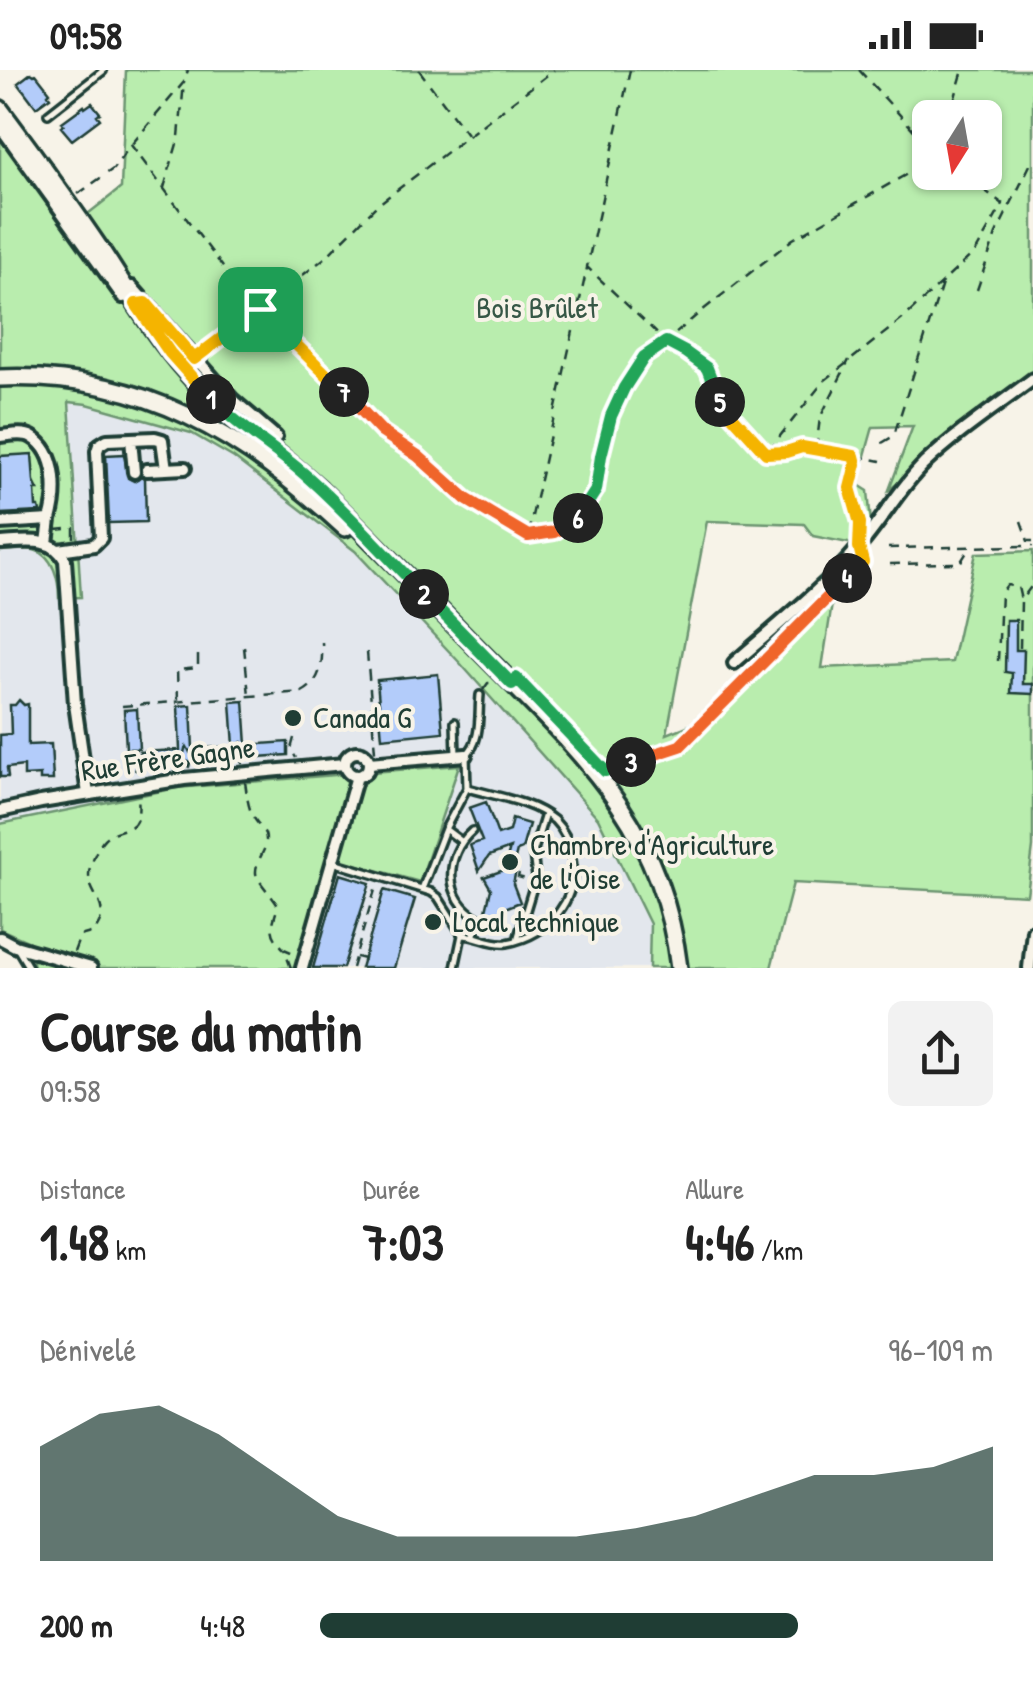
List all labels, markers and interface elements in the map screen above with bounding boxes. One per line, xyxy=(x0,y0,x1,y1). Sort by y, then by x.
text: 09:58 xyxy=(50,9,122,61)
north arrow xyxy=(912,100,1002,190)
map controls xyxy=(912,100,1002,190)
pin xyxy=(218,267,303,352)
icon: arrive xyxy=(233,282,288,337)
park label: Bois Brûlet xyxy=(476,287,598,327)
pin: 7 xyxy=(319,367,369,417)
text: 7 xyxy=(337,373,351,411)
pin: 1 xyxy=(186,374,236,424)
pin: 5 xyxy=(695,377,745,427)
text: 1 xyxy=(206,380,216,418)
text: 5 xyxy=(714,383,726,421)
pin: 6 xyxy=(553,493,603,543)
text: 6 xyxy=(572,499,584,537)
pin: 4 xyxy=(822,553,872,603)
text: 4 xyxy=(842,559,852,597)
pin: 2 xyxy=(399,569,449,619)
text: 2 xyxy=(417,575,431,613)
place label: Canada G xyxy=(313,697,412,737)
marker: Canada G xyxy=(282,707,304,729)
street label: Rue Frère Gagne xyxy=(79,726,257,790)
pin: 3 xyxy=(606,737,656,787)
text: 3 xyxy=(625,743,637,781)
place label: Chambre d'Agriculture de l'Oise xyxy=(530,824,774,898)
marker: Chambre d'Agriculture de l'Oise xyxy=(499,851,521,873)
place label: Local technique xyxy=(453,901,619,941)
marker: Local technique xyxy=(422,911,444,933)
text: Course du matin xyxy=(40,994,362,1068)
button: share xyxy=(888,1001,993,1106)
text: 09:58 xyxy=(40,1069,101,1112)
text: Distance xyxy=(40,1170,126,1208)
text: Durée xyxy=(363,1170,420,1208)
text: Allure xyxy=(685,1170,744,1208)
text: 1.48 xyxy=(40,1208,109,1276)
text: 7:03 xyxy=(363,1208,444,1276)
text: 4:46 xyxy=(685,1208,754,1276)
text: km xyxy=(109,1231,146,1269)
text: /km xyxy=(754,1231,803,1269)
text: Dénivelé xyxy=(40,1328,136,1371)
text: 96–109 m xyxy=(888,1328,993,1371)
text: 200 m xyxy=(40,1604,113,1647)
text: 4:48 xyxy=(200,1604,245,1647)

